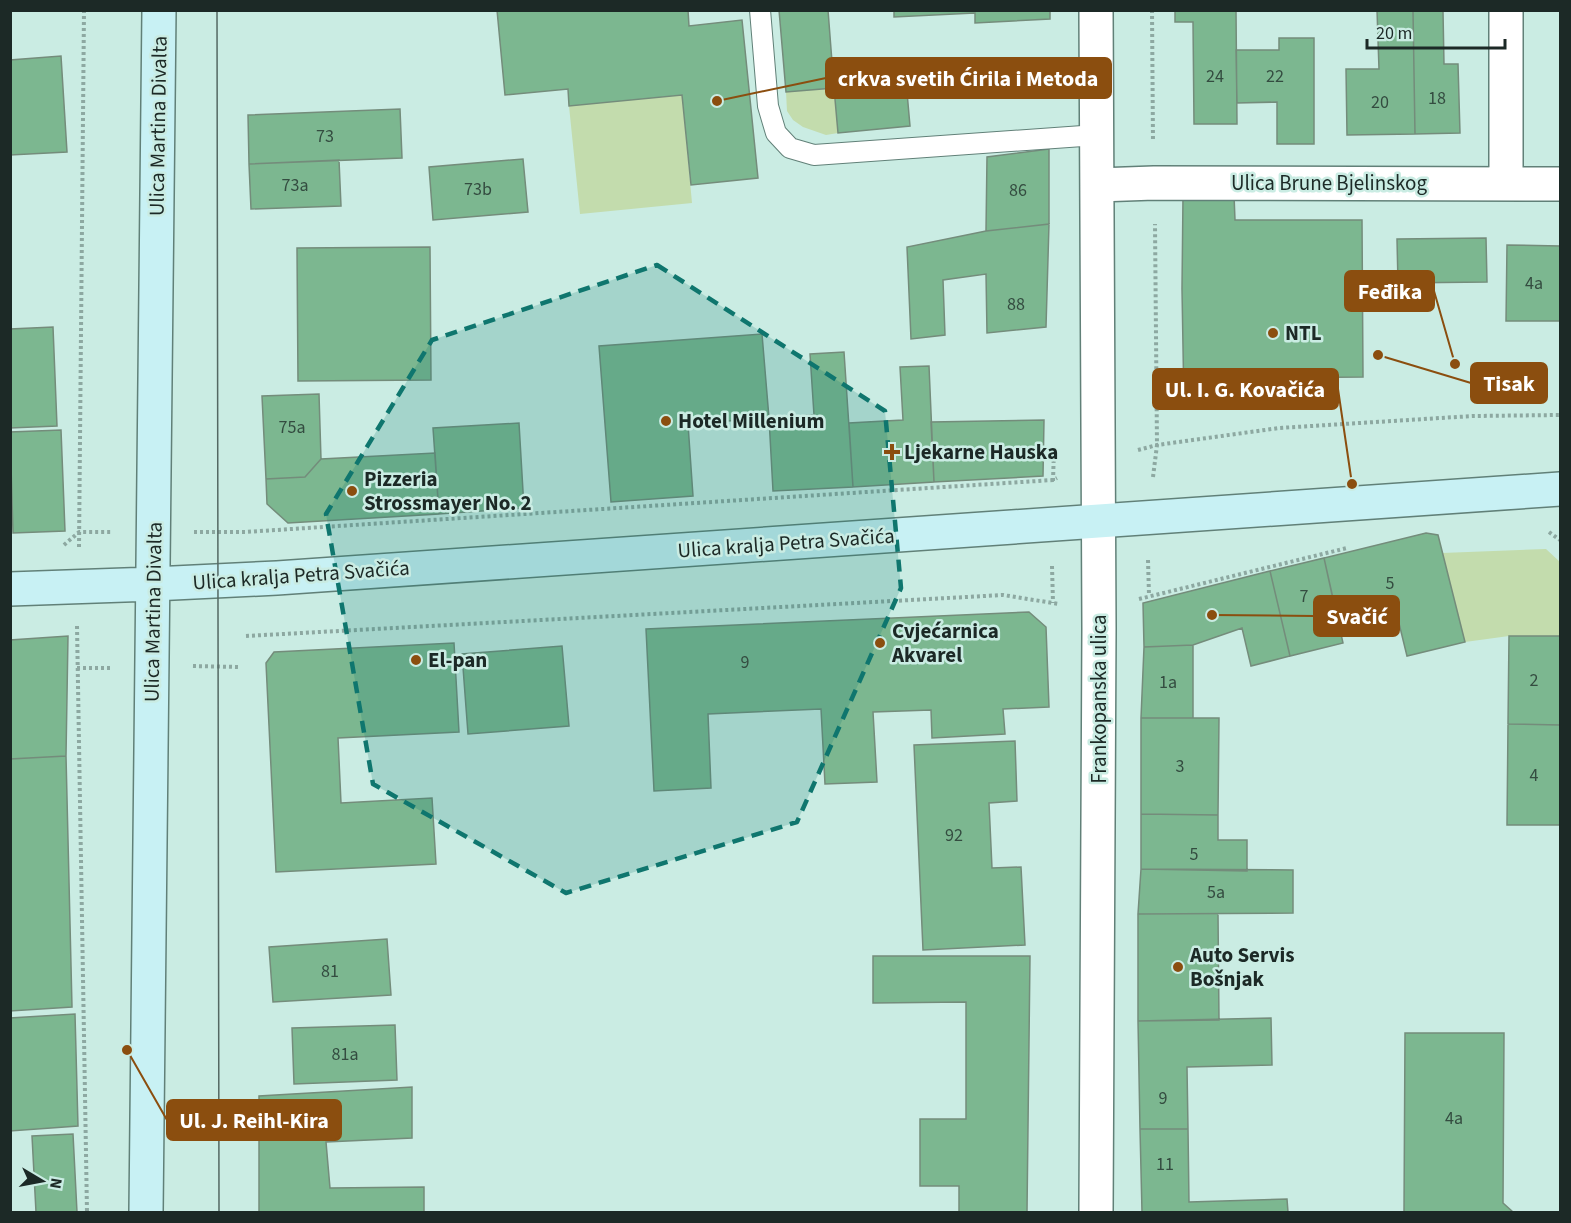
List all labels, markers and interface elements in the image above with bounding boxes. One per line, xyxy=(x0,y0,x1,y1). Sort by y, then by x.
scale bar xyxy=(1367,12,1505,50)
text: 20 m xyxy=(1376,21,1412,46)
street label: Ulica Martina Divalta xyxy=(141,35,175,217)
callout: crkva svetih Ćirila i Metoda xyxy=(826,58,1111,98)
text: crkva svetih Ćirila i Metoda xyxy=(838,63,1098,95)
house number: 24 xyxy=(1206,64,1224,89)
house number: 22 xyxy=(1266,64,1284,89)
house number: 18 xyxy=(1428,86,1446,111)
house number: 20 xyxy=(1371,90,1389,115)
house number: 73 xyxy=(316,124,334,149)
street label: Ulica Brune Bjelinskog xyxy=(1231,168,1427,198)
house number: 73a xyxy=(282,173,308,198)
house number: 73b xyxy=(464,177,492,202)
house number: 86 xyxy=(1009,178,1027,203)
callout: Feđika xyxy=(1345,271,1434,311)
house number: 4a xyxy=(1525,271,1543,296)
text: Feđika xyxy=(1358,276,1422,308)
house number: 88 xyxy=(1007,292,1025,317)
place label: NTL xyxy=(1285,318,1322,348)
marker: NTL xyxy=(1266,326,1280,340)
callout: Tisak xyxy=(1471,363,1547,403)
text: Tisak xyxy=(1483,368,1535,400)
callout: Ul. I. G. Kovačića xyxy=(1153,369,1338,409)
text: Ul. I. G. Kovačića xyxy=(1165,374,1325,406)
place label: Hotel Millenium xyxy=(678,406,824,436)
marker: Hotel Millenium xyxy=(659,414,673,428)
house number: 75a xyxy=(279,415,305,440)
place label: Ljekarne Hauska xyxy=(904,437,1058,467)
marker: Ljekarne Hauska xyxy=(885,445,899,459)
place label: Pizzeria Strossmayer No. 2 xyxy=(364,464,532,518)
marker: Pizzeria Strossmayer No. 2 xyxy=(345,484,359,498)
street label: Ulica kralja Petra Svačića xyxy=(676,520,896,566)
street label: Ulica Martina Divalta xyxy=(136,521,170,703)
street label: Ulica kralja Petra Svačića xyxy=(191,552,411,598)
house number: 5 xyxy=(1386,571,1395,596)
house number: 7 xyxy=(1300,584,1309,609)
callout: Svačić xyxy=(1314,596,1399,636)
text: Svačić xyxy=(1326,601,1388,633)
street label: Frankopanska ulica xyxy=(1084,614,1114,784)
place label: Cvjećarnica Akvarel xyxy=(891,616,999,670)
marker: Cvjećarnica Akvarel xyxy=(873,636,887,650)
place label: El-pan xyxy=(428,645,487,675)
house number: 9 xyxy=(741,650,750,675)
marker: El-pan xyxy=(409,653,423,667)
house number: 2 xyxy=(1530,668,1539,693)
house number: 1a xyxy=(1159,670,1177,695)
house number: 3 xyxy=(1176,754,1185,779)
house number: 4 xyxy=(1530,763,1539,788)
house number: 92 xyxy=(945,823,963,848)
house number: 5 xyxy=(1190,842,1199,867)
house number: 5a xyxy=(1207,880,1225,905)
place label: Auto Servis Bošnjak xyxy=(1189,940,1295,994)
house number: 81 xyxy=(321,959,339,984)
marker: Auto Servis Bošnjak xyxy=(1171,960,1185,974)
house number: 81a xyxy=(332,1042,358,1067)
house number: 9 xyxy=(1159,1086,1168,1111)
callout: Ul. J. Reihl-Kira xyxy=(167,1100,341,1140)
text: Ul. J. Reihl-Kira xyxy=(179,1105,329,1137)
house number: 4a xyxy=(1445,1106,1463,1131)
north arrow xyxy=(12,1151,72,1211)
house number: 11 xyxy=(1156,1152,1174,1177)
text: N xyxy=(44,1176,68,1191)

